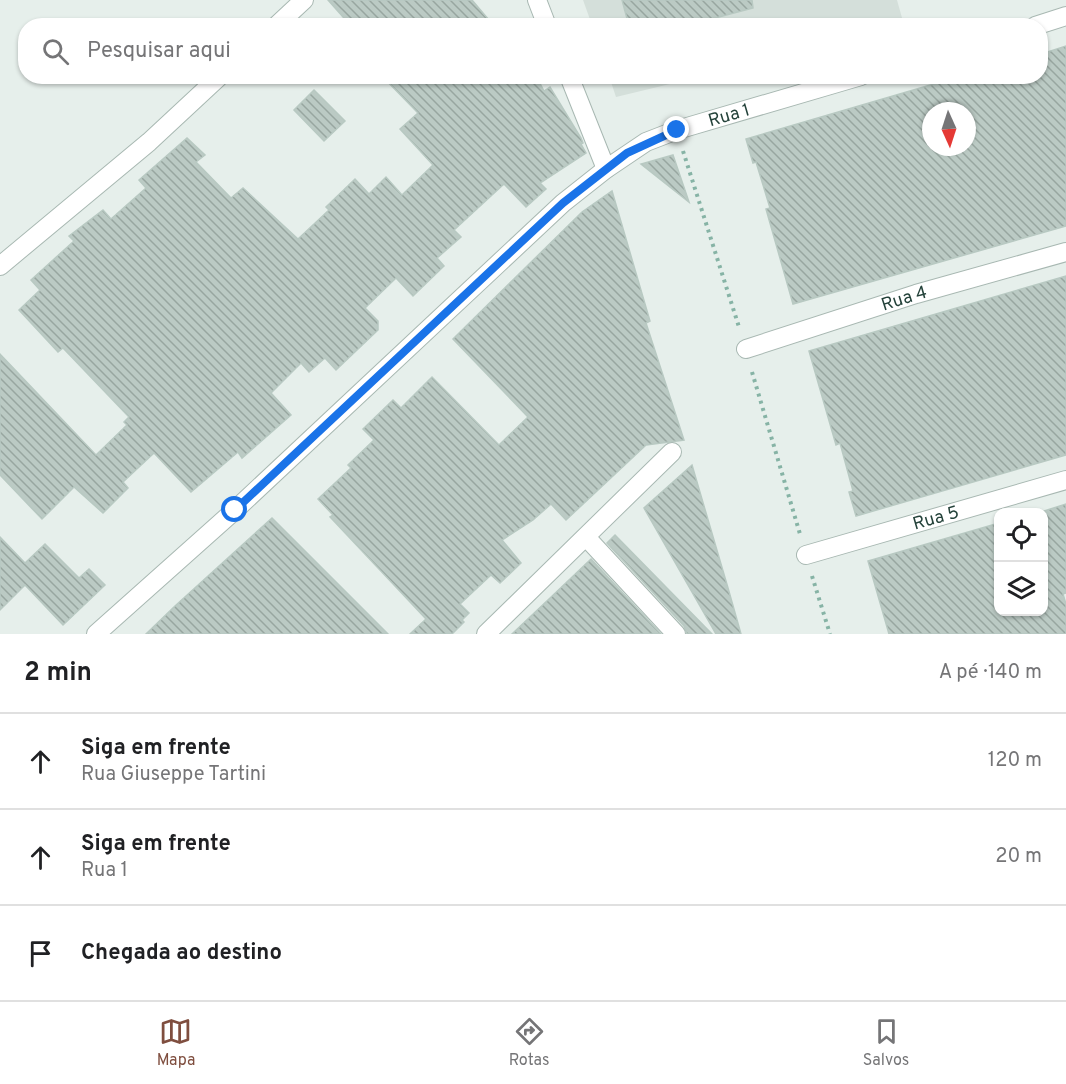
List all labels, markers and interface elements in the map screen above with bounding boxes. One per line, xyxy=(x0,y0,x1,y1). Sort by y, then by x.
search box xyxy=(18,18,1048,84)
icon: search xyxy=(39,35,72,68)
text: Pesquisar aqui xyxy=(87,38,231,65)
street label: Rua 1 xyxy=(706,99,753,133)
north arrow xyxy=(922,102,976,156)
route end xyxy=(663,116,689,142)
street label: Rua 4 xyxy=(879,281,930,317)
route start xyxy=(221,496,247,522)
street label: Rua 5 xyxy=(910,501,962,537)
map controls xyxy=(994,508,1048,616)
button: locate xyxy=(994,508,1048,562)
button: layers xyxy=(994,562,1048,616)
text: 2 min xyxy=(24,657,92,690)
text: A pé · 140 m xyxy=(939,660,1042,686)
text: Siga em frente xyxy=(81,735,231,762)
icon: ahead xyxy=(24,745,57,778)
text: 120 m xyxy=(988,748,1042,774)
text: Rua Giuseppe Tartini xyxy=(81,762,266,788)
text: Siga em frente xyxy=(81,831,231,858)
icon: ahead xyxy=(24,841,57,874)
text: 20 m xyxy=(995,844,1042,870)
text: Rua 1 xyxy=(81,858,128,884)
icon: arrive xyxy=(24,937,57,970)
text: Chegada ao destino xyxy=(81,940,282,967)
tab: Mapa xyxy=(157,1015,195,1071)
tab: Rotas xyxy=(509,1015,549,1071)
tab: Salvos xyxy=(863,1015,909,1071)

